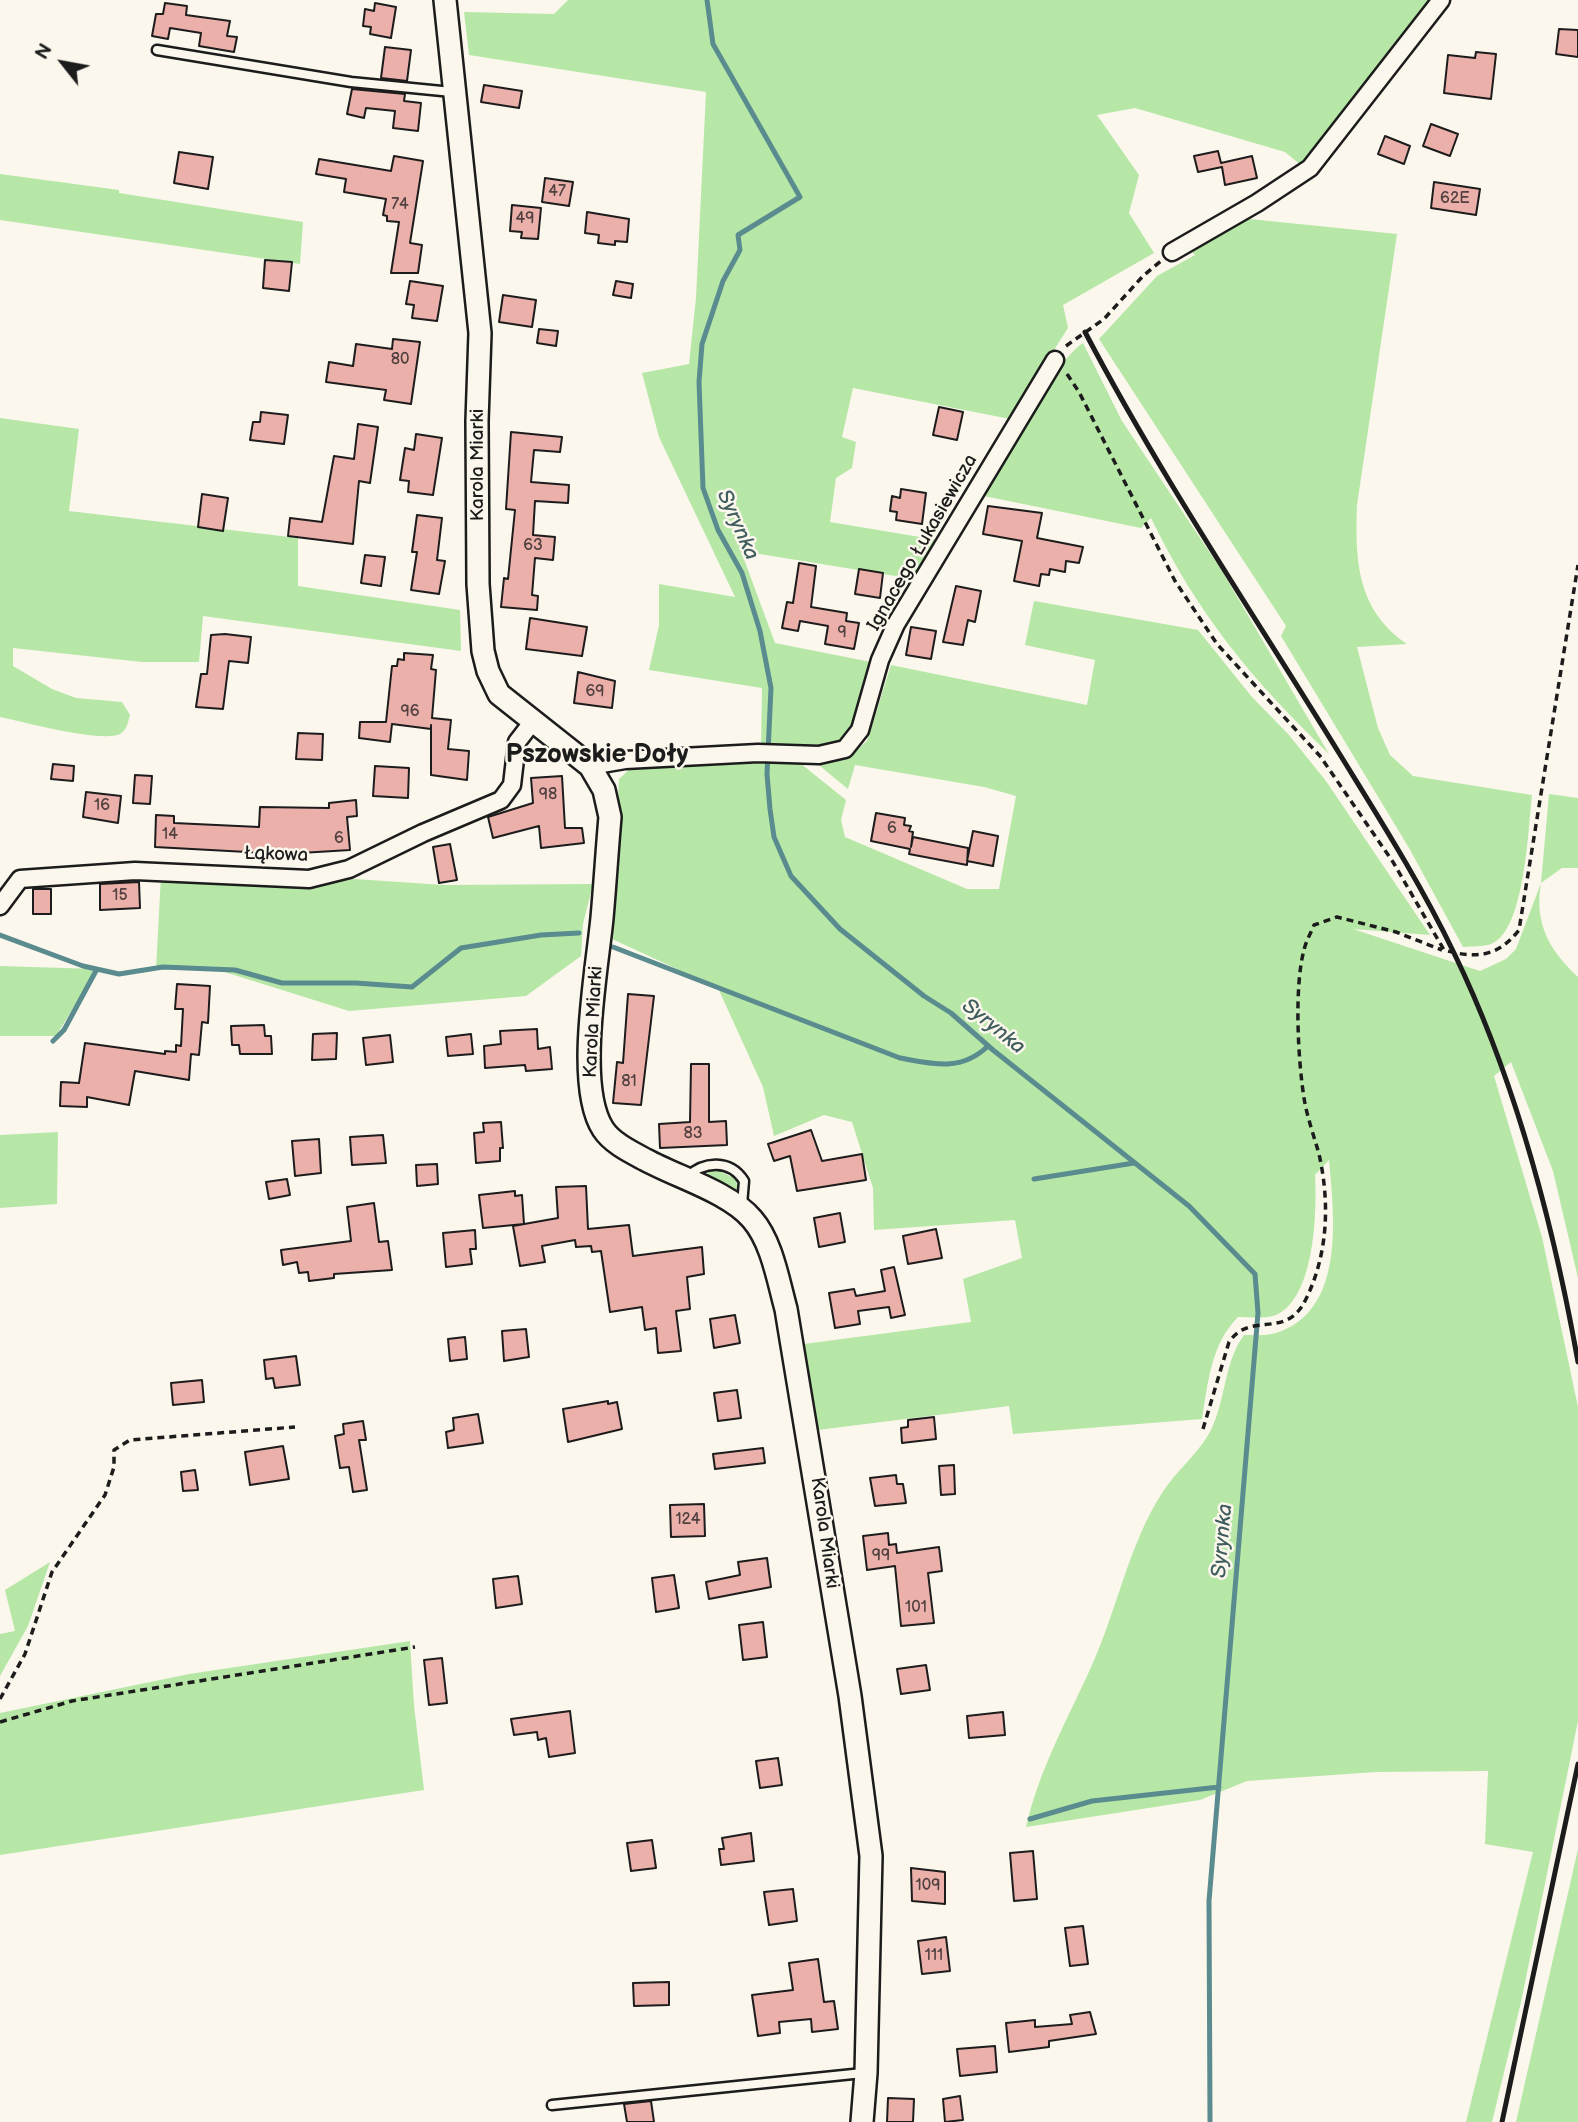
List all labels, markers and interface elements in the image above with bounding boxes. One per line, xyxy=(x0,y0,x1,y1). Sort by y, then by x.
north arrow xyxy=(28,28,98,98)
text: N xyxy=(31,40,58,64)
house number: 47 xyxy=(548,182,566,202)
house number: 62E xyxy=(1440,189,1470,209)
house number: 74 xyxy=(391,195,409,215)
house number: 49 xyxy=(515,209,535,229)
house number: 80 xyxy=(391,350,409,370)
street label: Karola Miarki xyxy=(467,409,489,521)
street label: Ignacego Łukasiewicza xyxy=(863,451,983,635)
water label: Syrynka xyxy=(710,486,764,564)
house number: 63 xyxy=(523,536,543,556)
house number: 9 xyxy=(837,623,847,643)
house number: 69 xyxy=(585,682,605,702)
house number: 96 xyxy=(400,702,420,722)
district label: Pszowskie Doły xyxy=(506,739,688,771)
house number: 98 xyxy=(539,785,557,805)
house number: 16 xyxy=(94,796,110,816)
house number: 6 xyxy=(887,819,897,839)
house number: 14 xyxy=(162,825,178,845)
house number: 6 xyxy=(334,829,344,849)
street label: Łąkowa xyxy=(243,842,309,868)
house number: 15 xyxy=(112,886,128,906)
street label: Karola Miarki xyxy=(580,965,608,1079)
water label: Syrynka xyxy=(956,994,1030,1060)
house number: 81 xyxy=(621,1072,637,1092)
house number: 83 xyxy=(683,1124,703,1144)
street label: Karola Miarki xyxy=(805,1476,843,1590)
water label: Syrynka xyxy=(1207,1503,1239,1579)
house number: 124 xyxy=(675,1510,701,1530)
house number: 99 xyxy=(872,1546,890,1566)
house number: 101 xyxy=(905,1598,927,1618)
house number: 109 xyxy=(916,1876,940,1896)
house number: 111 xyxy=(925,1946,943,1966)

